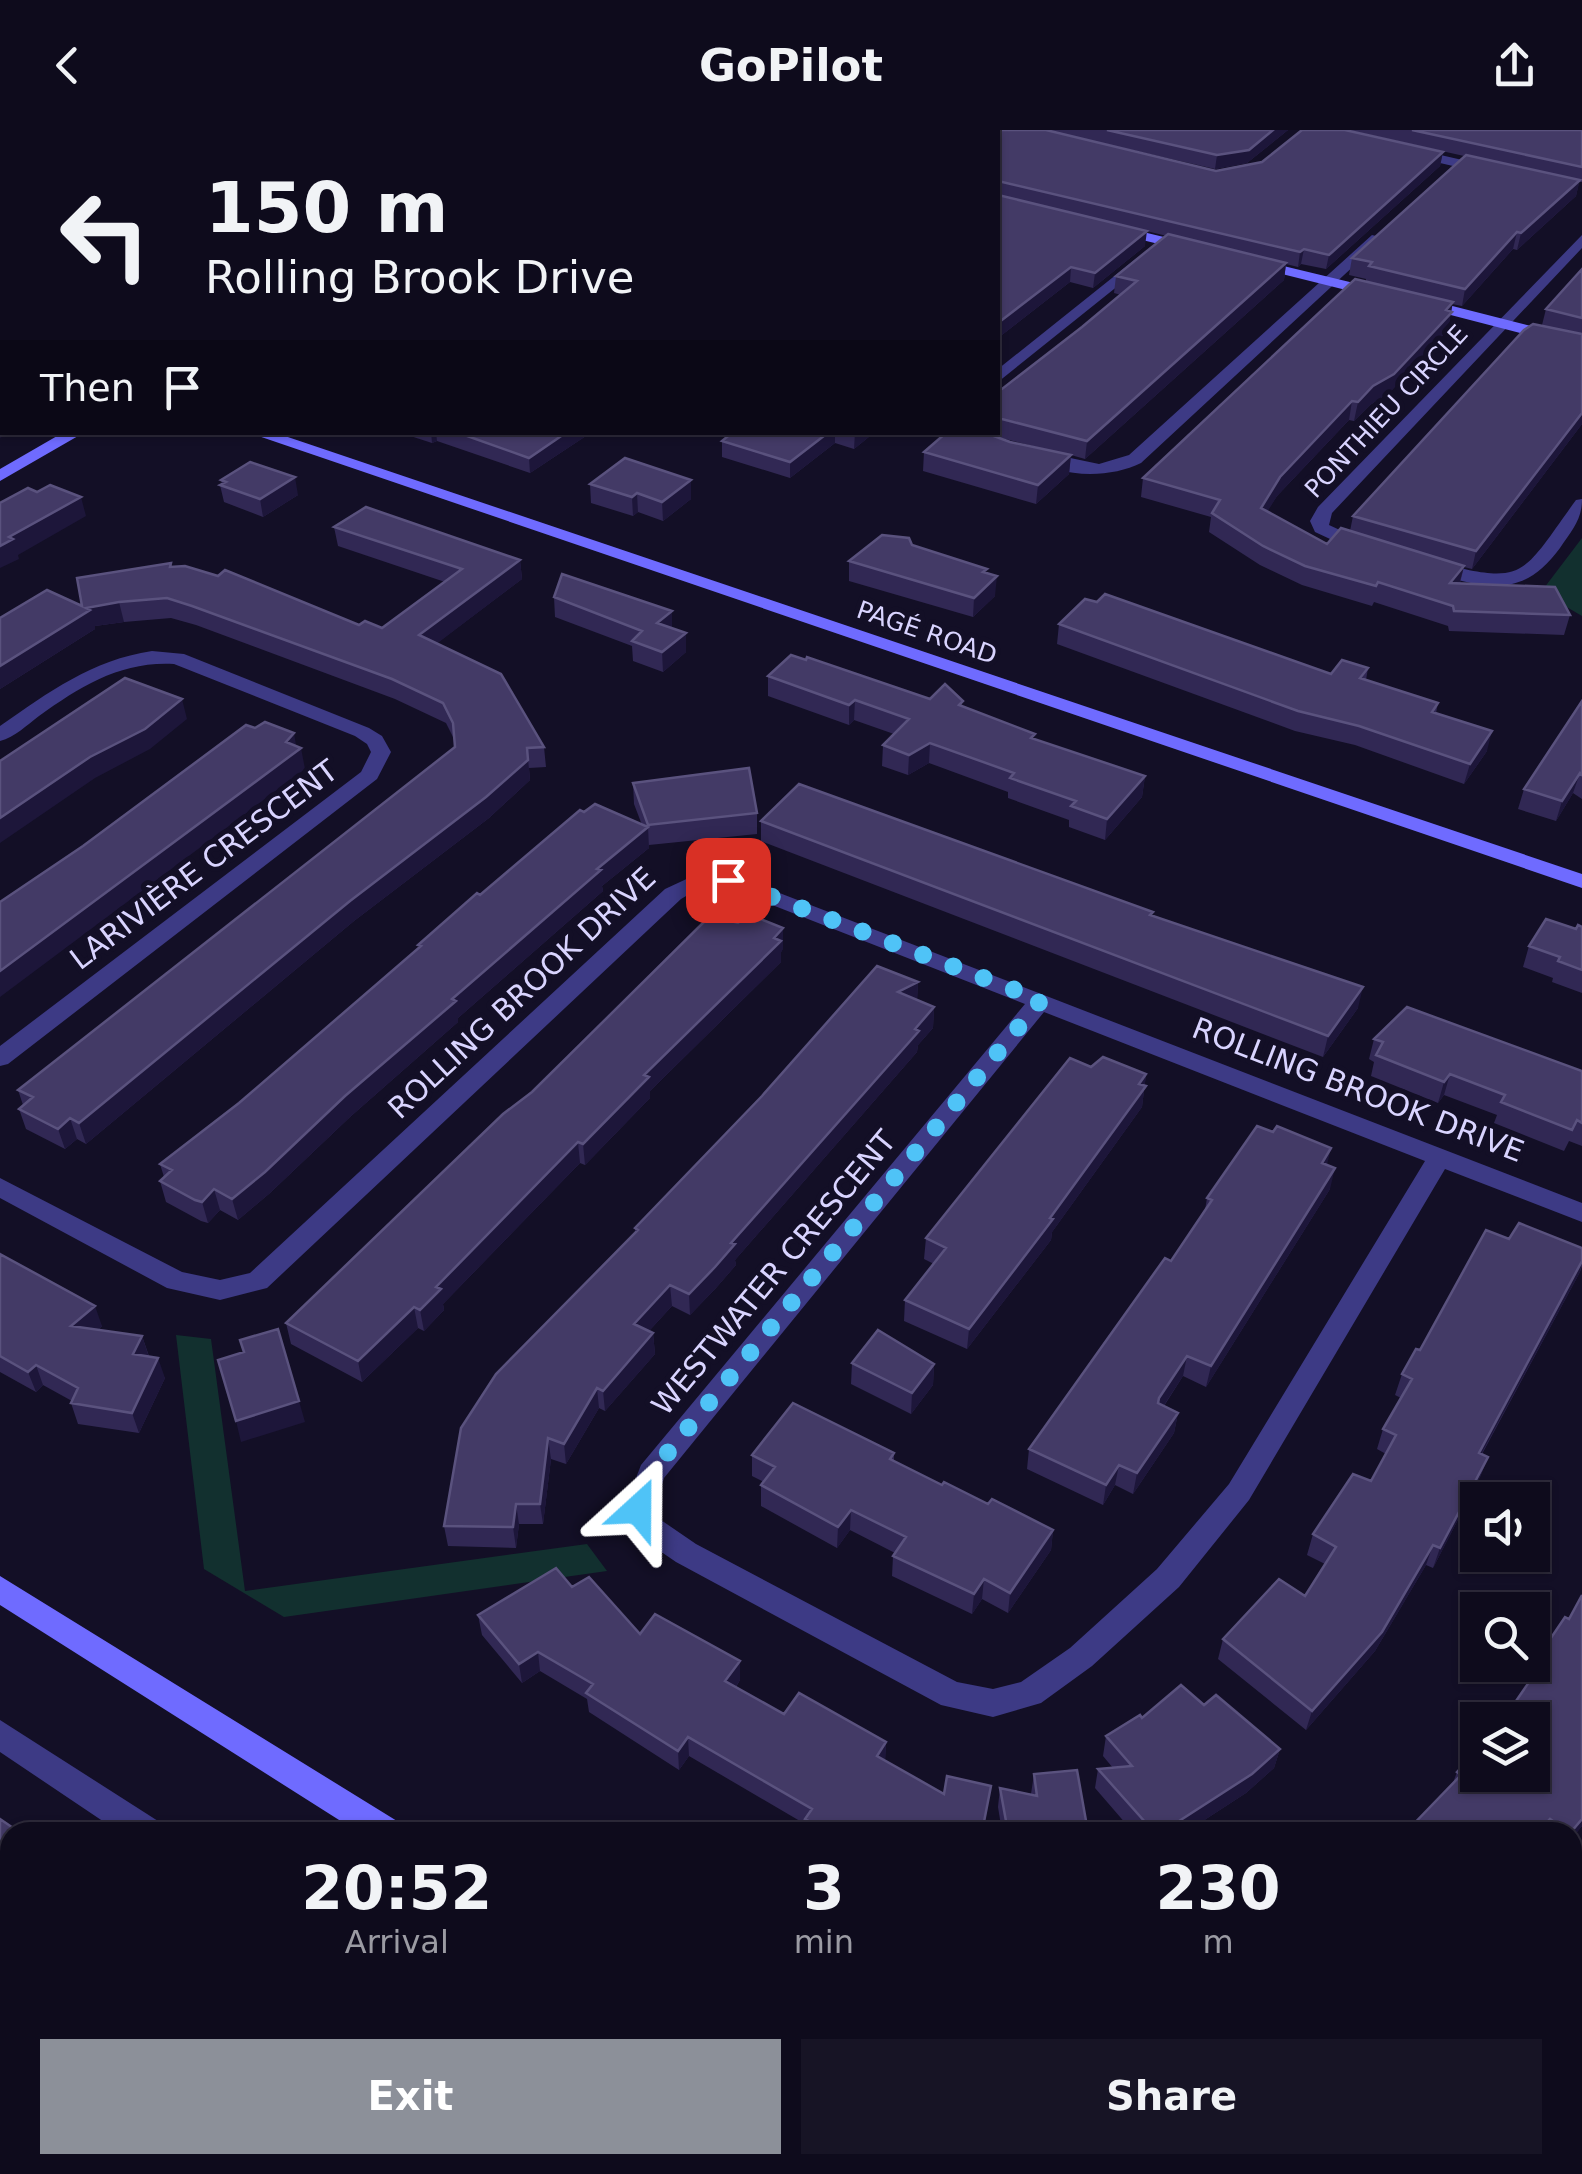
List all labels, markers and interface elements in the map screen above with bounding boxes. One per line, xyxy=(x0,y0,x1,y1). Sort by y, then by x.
icon: back xyxy=(40,38,95,93)
icon: share xyxy=(1487,38,1542,93)
text: GoPilot xyxy=(699,39,883,92)
text: 150 m xyxy=(205,167,448,249)
icon: left xyxy=(40,170,170,300)
text: Rolling Brook Drive xyxy=(205,251,634,304)
street label: PONTHIEU CIRCLE xyxy=(1299,319,1474,504)
icon: arrive xyxy=(155,360,210,415)
text: Then xyxy=(40,366,135,410)
street label: PAGÉ ROAD xyxy=(853,595,1001,670)
street label: LARIVIÈRE CRESCENT xyxy=(63,752,345,977)
pin xyxy=(686,838,771,923)
icon: arrive xyxy=(701,853,756,908)
street label: ROLLING BROOK DRIVE xyxy=(381,860,662,1125)
street label: ROLLING BROOK DRIVE xyxy=(1188,1010,1529,1169)
street label: WESTWATER CRESCENT xyxy=(644,1123,903,1422)
position arrow xyxy=(586,1457,690,1561)
map controls xyxy=(1460,1482,1550,1792)
button: sound xyxy=(1460,1482,1550,1572)
button: search xyxy=(1460,1592,1550,1682)
button: layers xyxy=(1460,1702,1550,1792)
text: 20:52 xyxy=(301,1853,492,1923)
text: 3 xyxy=(803,1853,845,1923)
text: 230 xyxy=(1155,1853,1281,1923)
text: Arrival xyxy=(345,1923,449,1961)
text: min xyxy=(794,1923,854,1961)
text: m xyxy=(1202,1923,1234,1961)
button: Exit xyxy=(40,2039,781,2154)
button: Share xyxy=(801,2039,1542,2154)

